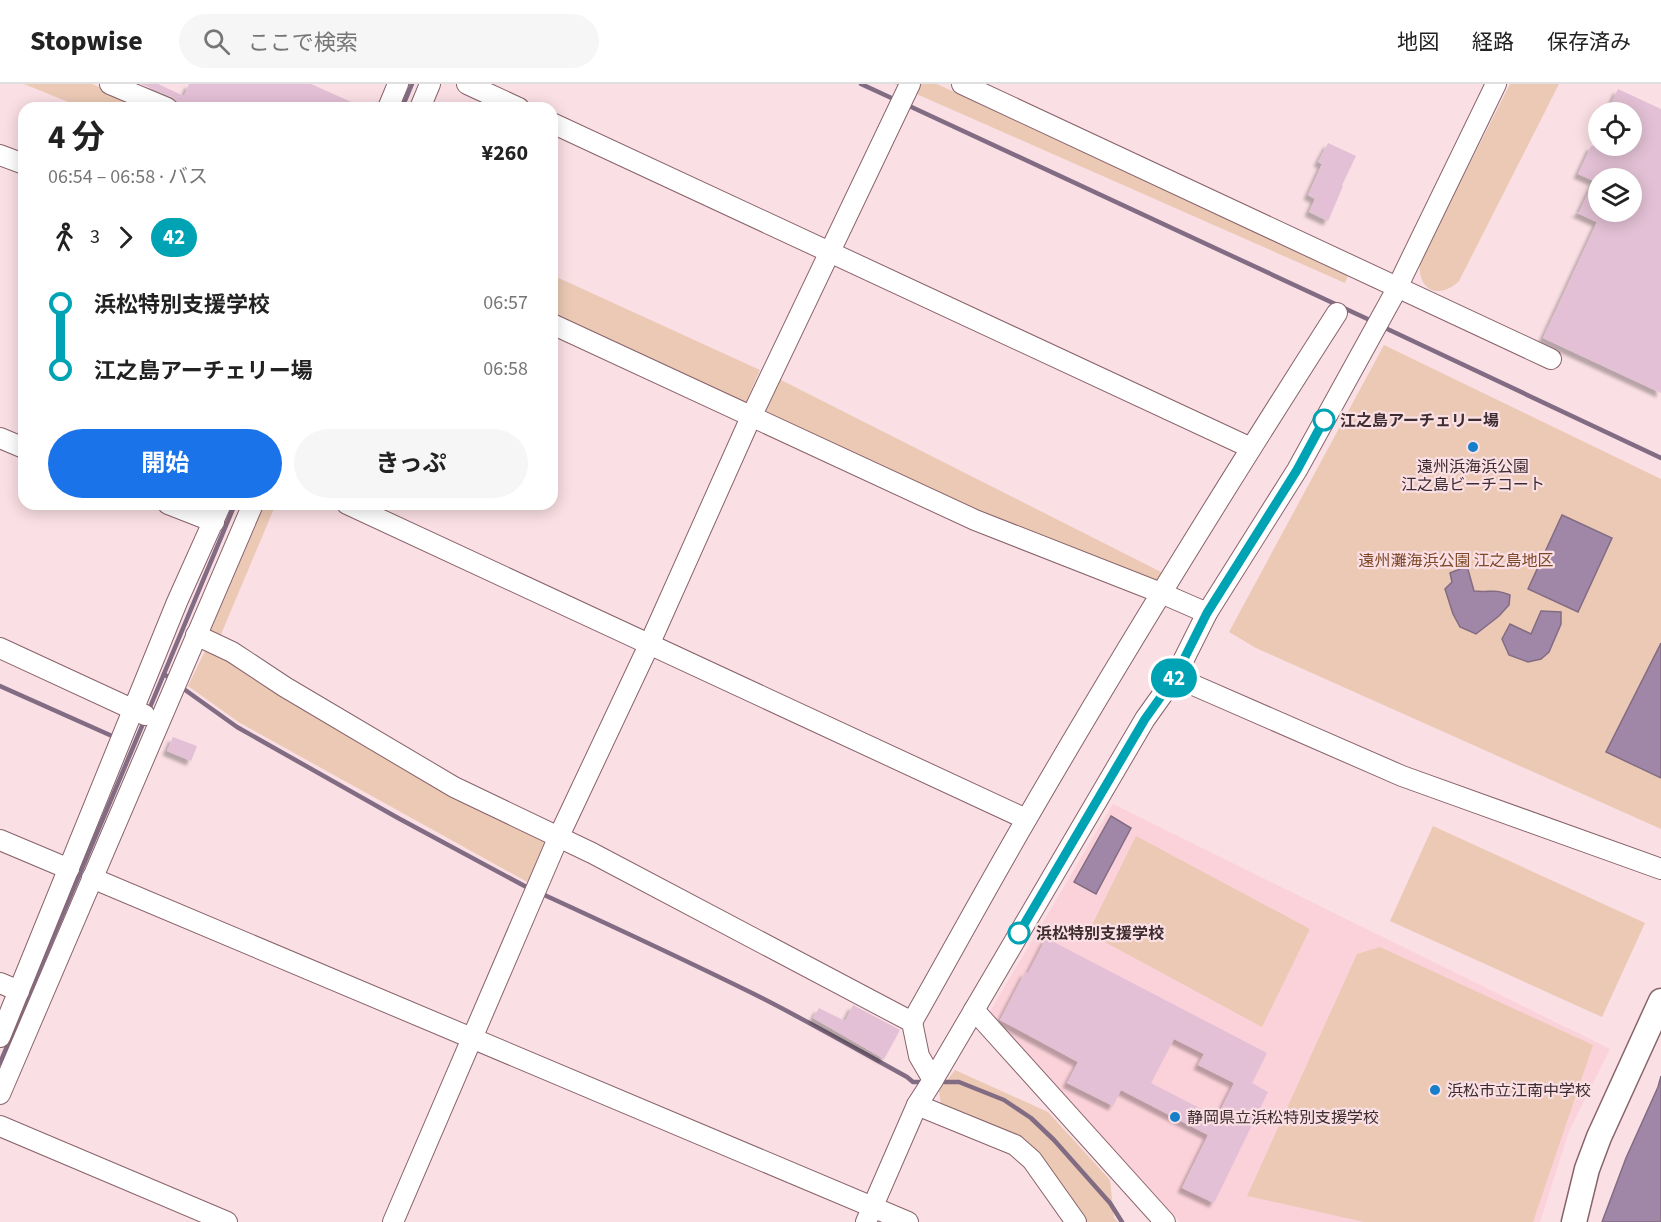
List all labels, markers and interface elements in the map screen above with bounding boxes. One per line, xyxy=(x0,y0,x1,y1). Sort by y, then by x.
search box xyxy=(179,14,599,68)
text: Stopwise xyxy=(30,21,143,61)
icon: search xyxy=(200,25,233,58)
text: ここで検索 xyxy=(248,27,358,59)
text: 地図 xyxy=(1397,27,1439,57)
text: 経路 xyxy=(1472,27,1514,57)
text: 保存済み xyxy=(1547,27,1631,57)
map controls xyxy=(1588,102,1642,222)
button: locate xyxy=(1588,102,1642,156)
text: 4 分 xyxy=(48,114,105,161)
text: ¥260 xyxy=(482,137,528,169)
text: 06:54 – 06:58 · バス xyxy=(48,163,208,191)
button: layers xyxy=(1588,168,1642,222)
icon: walk xyxy=(48,221,81,254)
icon: forward xyxy=(109,221,142,254)
text: 42 xyxy=(163,222,185,252)
text: 3 xyxy=(90,223,100,251)
text: 浜松特別支援学校 xyxy=(94,289,270,321)
text: 06:57 xyxy=(483,289,528,317)
text: 江之島アーチェリー場 xyxy=(94,355,313,387)
text: 06:58 xyxy=(483,355,528,383)
marker: 江之島アーチェリー場 xyxy=(1313,409,1335,431)
place label: 江之島アーチェリー場 xyxy=(1340,410,1499,432)
button: 開始 xyxy=(48,429,282,498)
button: きっぷ xyxy=(294,429,528,498)
marker: 遠州浜海浜公園 江之島ビーチコート xyxy=(1466,440,1480,454)
place label: 遠州浜海浜公園 江之島ビーチコート xyxy=(1401,456,1545,496)
park label: 遠州灘海浜公園 江之島地区 xyxy=(1358,550,1554,572)
line badge: 42 xyxy=(1147,658,1201,698)
text: 42 xyxy=(1163,663,1185,693)
marker: 浜松特別支援学校 xyxy=(1008,922,1030,944)
place label: 浜松特別支援学校 xyxy=(1036,923,1164,945)
place label: 浜松市立江南中学校 xyxy=(1447,1080,1591,1102)
marker: 浜松市立江南中学校 xyxy=(1428,1083,1442,1097)
place label: 静岡県立浜松特別支援学校 xyxy=(1187,1107,1379,1129)
marker: 静岡県立浜松特別支援学校 xyxy=(1168,1110,1182,1124)

